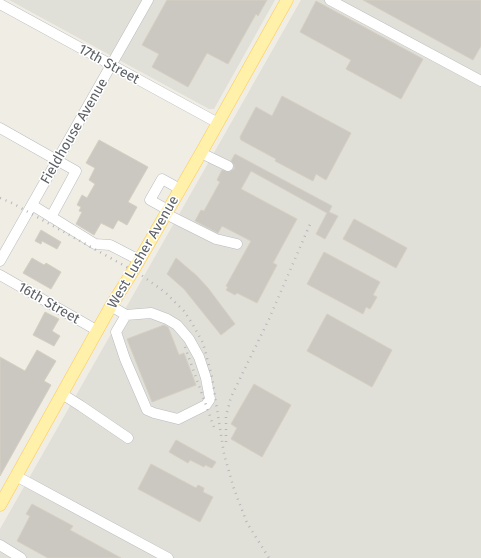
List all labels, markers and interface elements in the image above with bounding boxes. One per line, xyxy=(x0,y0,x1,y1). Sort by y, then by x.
street label: 17th Street xyxy=(75,40,143,88)
street label: Fieldhouse Avenue xyxy=(37,75,111,187)
street label: West Lusher Avenue xyxy=(104,193,182,311)
street label: 16th Street xyxy=(15,279,84,328)

